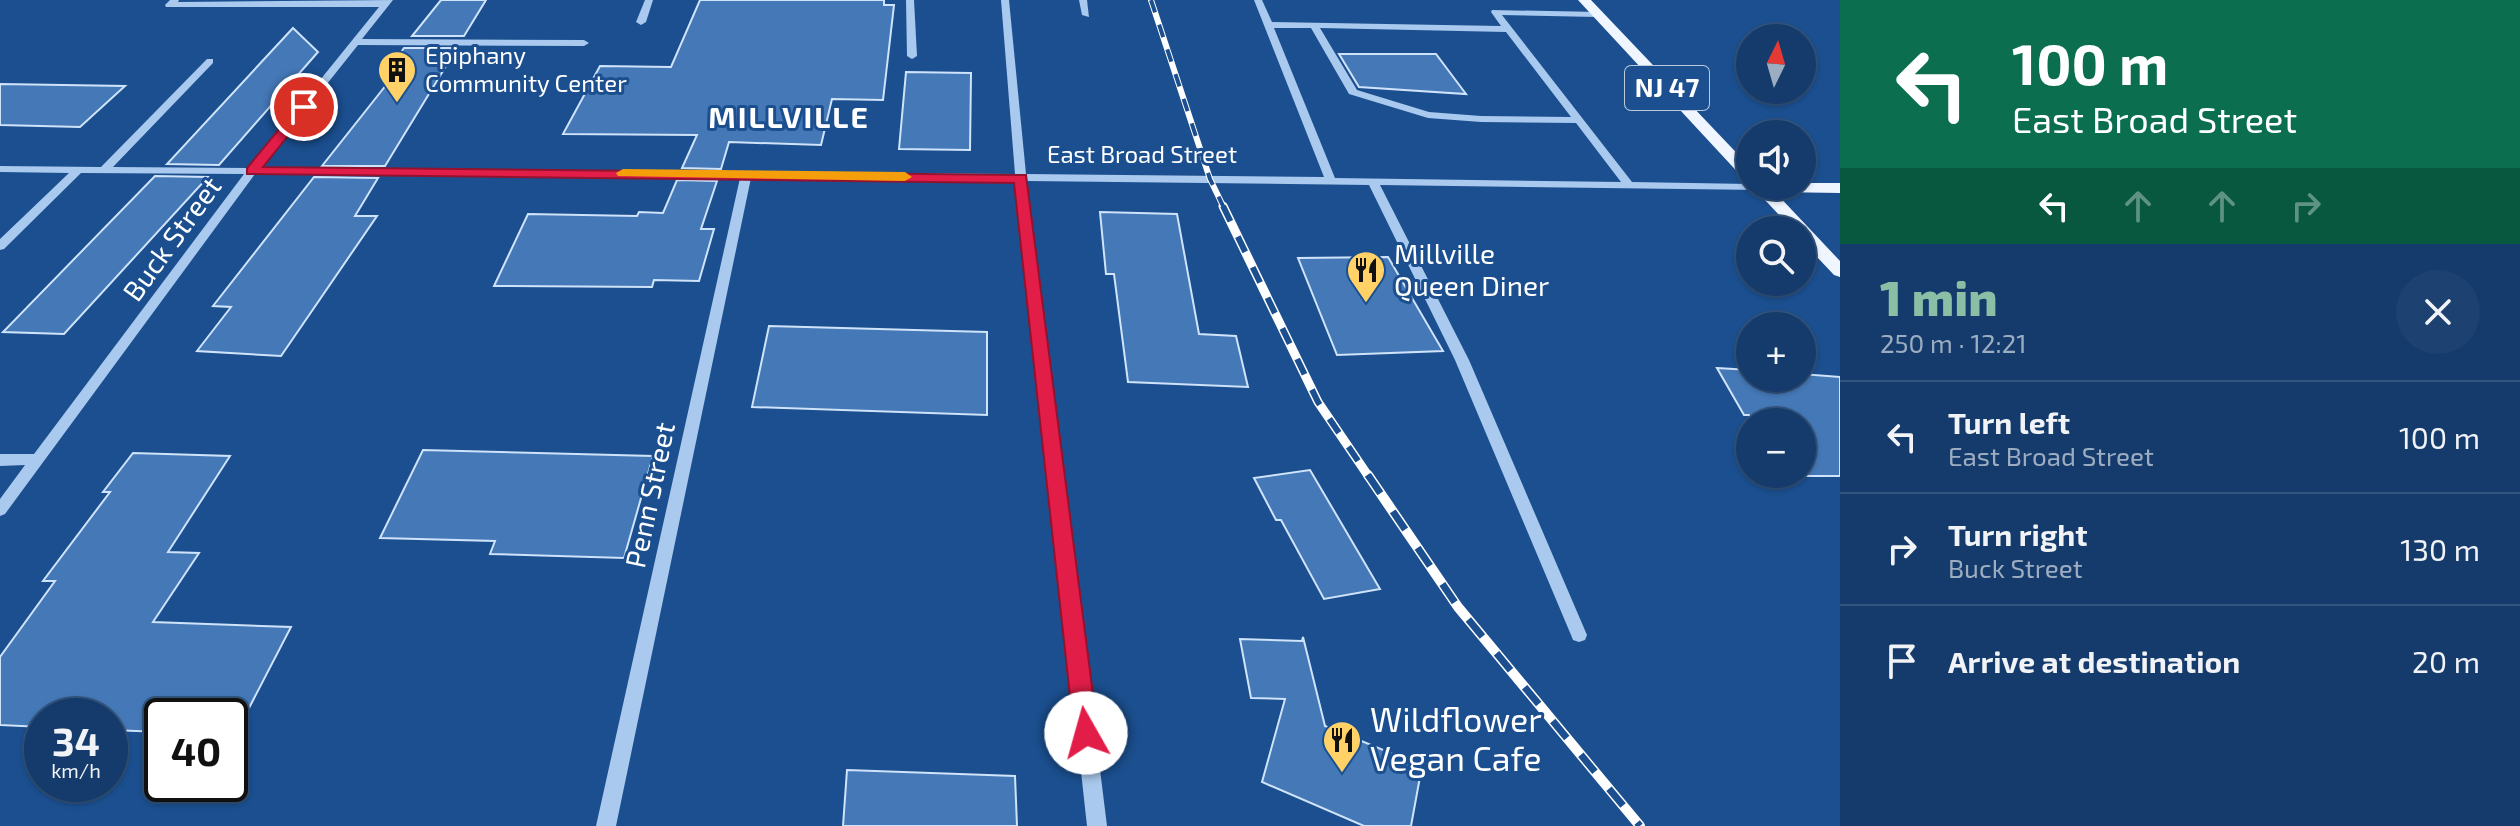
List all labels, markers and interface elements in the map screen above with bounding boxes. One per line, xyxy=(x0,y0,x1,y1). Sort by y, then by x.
north arrow xyxy=(1736,24,1816,104)
map controls xyxy=(1736,24,1816,488)
text: 100 m xyxy=(2012,29,2168,96)
icon: left xyxy=(1880,32,1984,136)
place label: Epiphany Community Center xyxy=(425,40,627,97)
building icon: Epiphany Community Center xyxy=(376,49,418,104)
road number: NJ 47 xyxy=(1625,66,1709,110)
pin xyxy=(270,73,338,141)
icon: arrive xyxy=(282,85,326,129)
text: East Broad Street xyxy=(2012,97,2297,140)
district label: MILLVILLE xyxy=(708,98,870,134)
button: sound xyxy=(1736,120,1816,200)
street label: East Broad Street xyxy=(1047,139,1237,168)
street label: Buck Street xyxy=(115,170,228,307)
icon: left xyxy=(2032,184,2076,228)
icon: ahead xyxy=(2116,184,2160,228)
icon: ahead xyxy=(2200,184,2244,228)
icon: right xyxy=(2284,184,2328,228)
button: search xyxy=(1736,216,1816,296)
place label: Millville Queen Diner xyxy=(1394,236,1549,302)
restaurant icon: Millville Queen Diner xyxy=(1345,249,1387,304)
text: 1 min xyxy=(1880,268,1998,326)
button: close xyxy=(2396,270,2480,354)
button: + xyxy=(1736,312,1816,392)
text: 250 m · 12:21 xyxy=(1880,327,2027,358)
text: Turn left xyxy=(1948,404,2070,440)
button: − xyxy=(1736,408,1816,488)
icon: left xyxy=(1880,415,1924,459)
street label: Penn Street xyxy=(617,419,681,571)
text: 100 m xyxy=(2399,419,2480,455)
text: East Broad Street xyxy=(1948,440,2154,471)
text: Turn right xyxy=(1948,516,2088,552)
icon: right xyxy=(1880,527,1924,571)
text: 130 m xyxy=(2400,531,2480,567)
text: Buck Street xyxy=(1948,552,2083,583)
icon: arrive xyxy=(1880,639,1924,683)
text: Arrive at destination xyxy=(1948,643,2240,679)
text: 20 m xyxy=(2412,643,2480,679)
position arrow xyxy=(1044,691,1128,775)
speed limit sign: 40 xyxy=(144,698,248,802)
place label: Wildflower Vegan Cafe xyxy=(1370,698,1542,778)
text: 34 xyxy=(52,716,100,764)
restaurant icon: Wildflower Vegan Cafe xyxy=(1321,719,1363,774)
text: km/h xyxy=(51,758,101,782)

